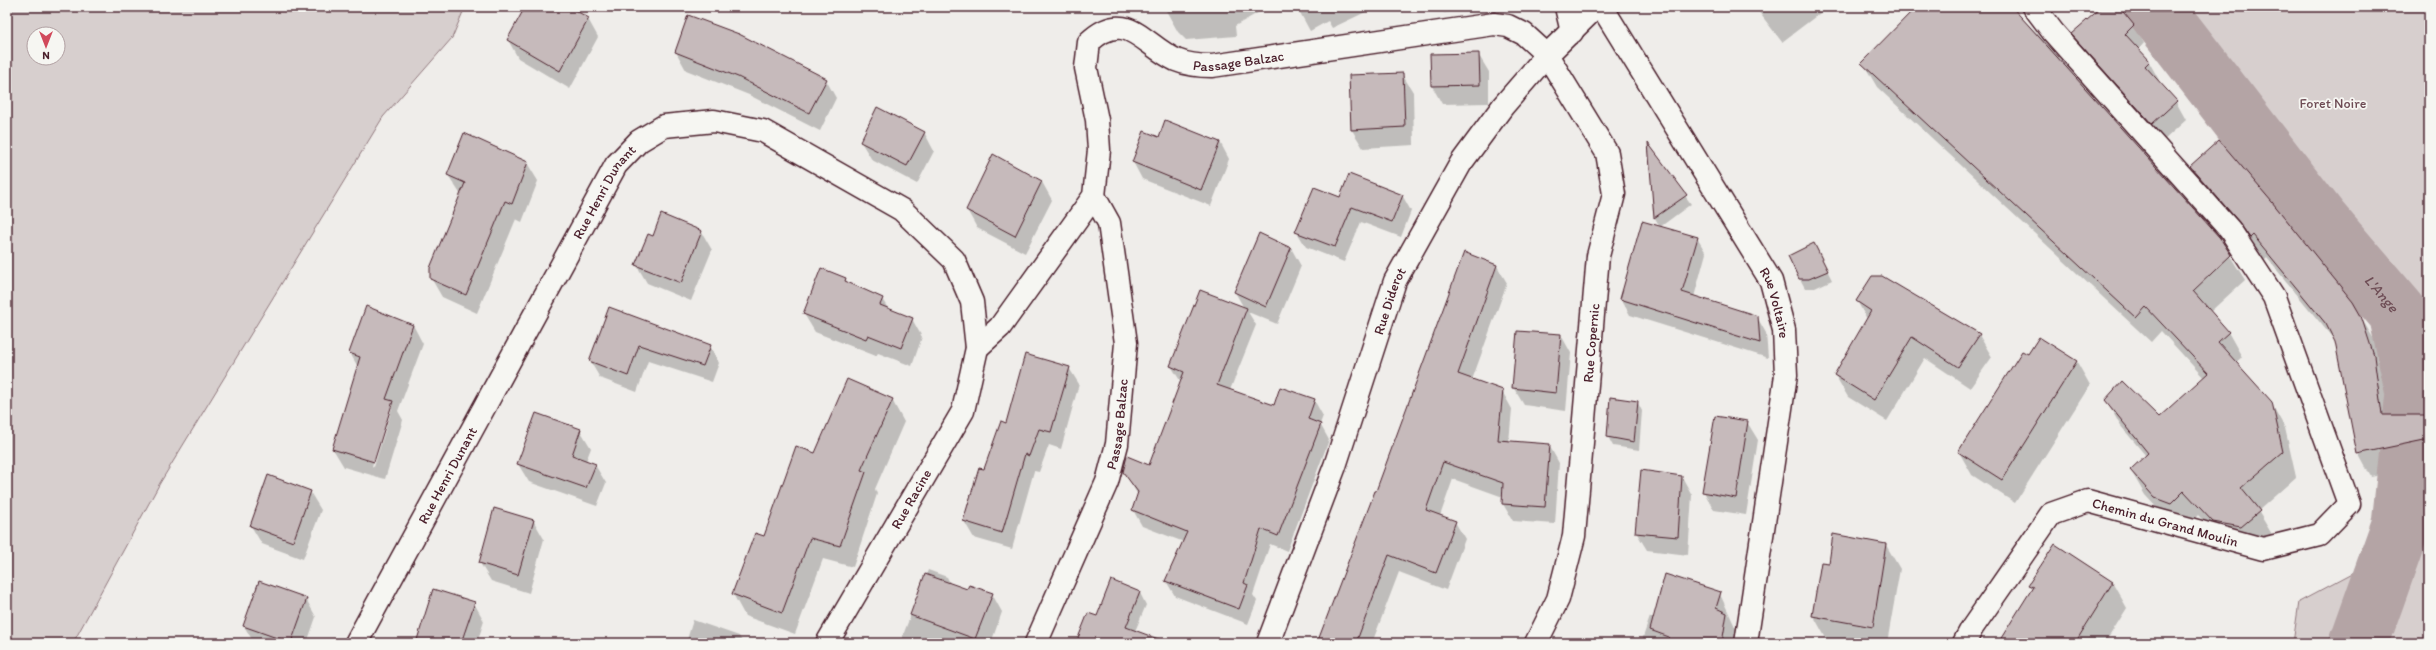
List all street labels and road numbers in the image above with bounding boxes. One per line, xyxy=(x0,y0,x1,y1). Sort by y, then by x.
street label: Passage Balzac xyxy=(1192,47,1286,75)
street label: Rue Henri Dunant xyxy=(569,142,640,242)
street label: Rue Diderot xyxy=(1370,264,1410,337)
street label: Rue Voltaire xyxy=(1756,264,1792,339)
street label: Rue Copernic xyxy=(1580,302,1603,383)
street label: Passage Balzac xyxy=(1103,378,1132,471)
street label: Rue Henri Dunant xyxy=(414,424,481,527)
street label: Rue Racine xyxy=(888,466,936,532)
street label: Chemin du Grand Moulin xyxy=(2090,495,2240,551)

